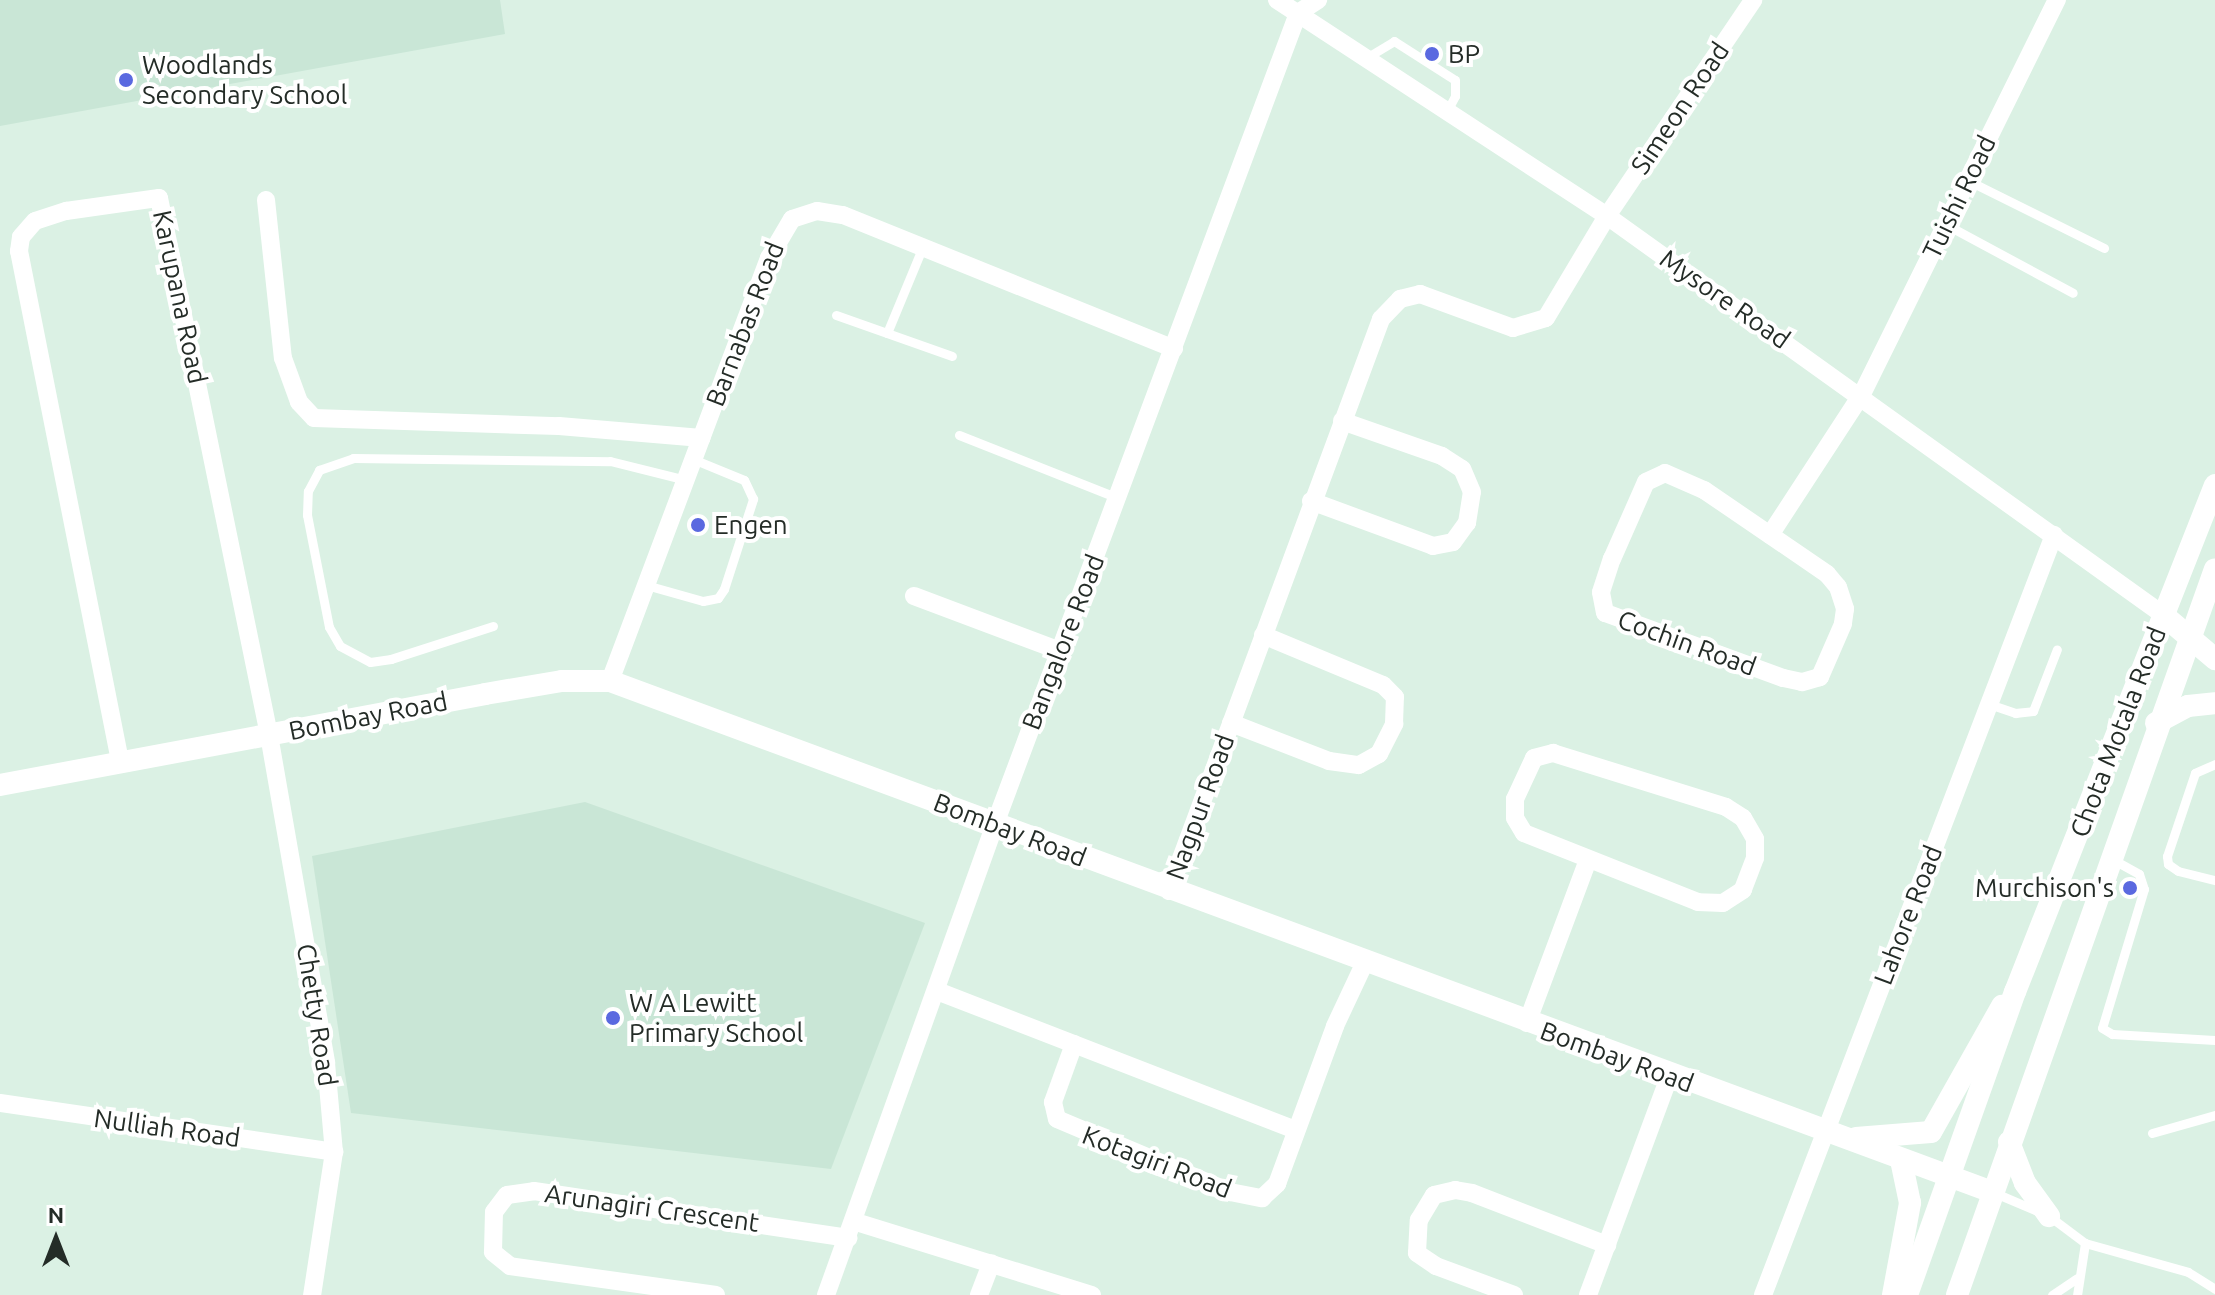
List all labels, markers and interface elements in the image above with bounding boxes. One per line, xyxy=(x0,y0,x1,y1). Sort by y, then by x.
street label: Simeon Road xyxy=(1624,36,1736,180)
place label: BP xyxy=(1448,38,1480,70)
marker: BP xyxy=(1423,45,1441,63)
place label: Woodlands Secondary School xyxy=(142,49,347,110)
marker: Woodlands Secondary School xyxy=(117,71,135,89)
street label: Tuishi Road xyxy=(1916,130,2002,264)
street label: Karupana Road xyxy=(146,207,214,387)
street label: Barnabas Road xyxy=(699,237,791,411)
street label: Mysore Road xyxy=(1654,243,1796,355)
place label: Engen xyxy=(714,509,788,541)
marker: Engen xyxy=(689,516,707,534)
street label: Bangalore Road xyxy=(1015,550,1111,734)
street label: Cochin Road xyxy=(1613,604,1761,682)
street label: Chota Motala Road xyxy=(2063,622,2173,842)
street label: Bombay Road xyxy=(286,685,450,747)
street label: Nagpur Road xyxy=(1159,730,1241,884)
street label: Bombay Road xyxy=(929,787,1091,873)
street label: Lahore Road xyxy=(1867,841,1949,989)
place label: Murchison's xyxy=(1975,872,2114,904)
marker: Murchison's xyxy=(2121,879,2139,897)
street label: Chetty Road xyxy=(290,941,344,1089)
place label: W A Lewitt Primary School xyxy=(629,987,803,1048)
marker: W A Lewitt Primary School xyxy=(604,1009,622,1027)
street label: Bombay Road xyxy=(1536,1015,1698,1099)
street label: Nulliah Road xyxy=(92,1102,242,1154)
street label: Kotagiri Road xyxy=(1078,1119,1236,1205)
street label: Arunagiri Crescent xyxy=(543,1178,761,1238)
north arrow xyxy=(16,1199,96,1279)
text: N xyxy=(48,1202,64,1227)

